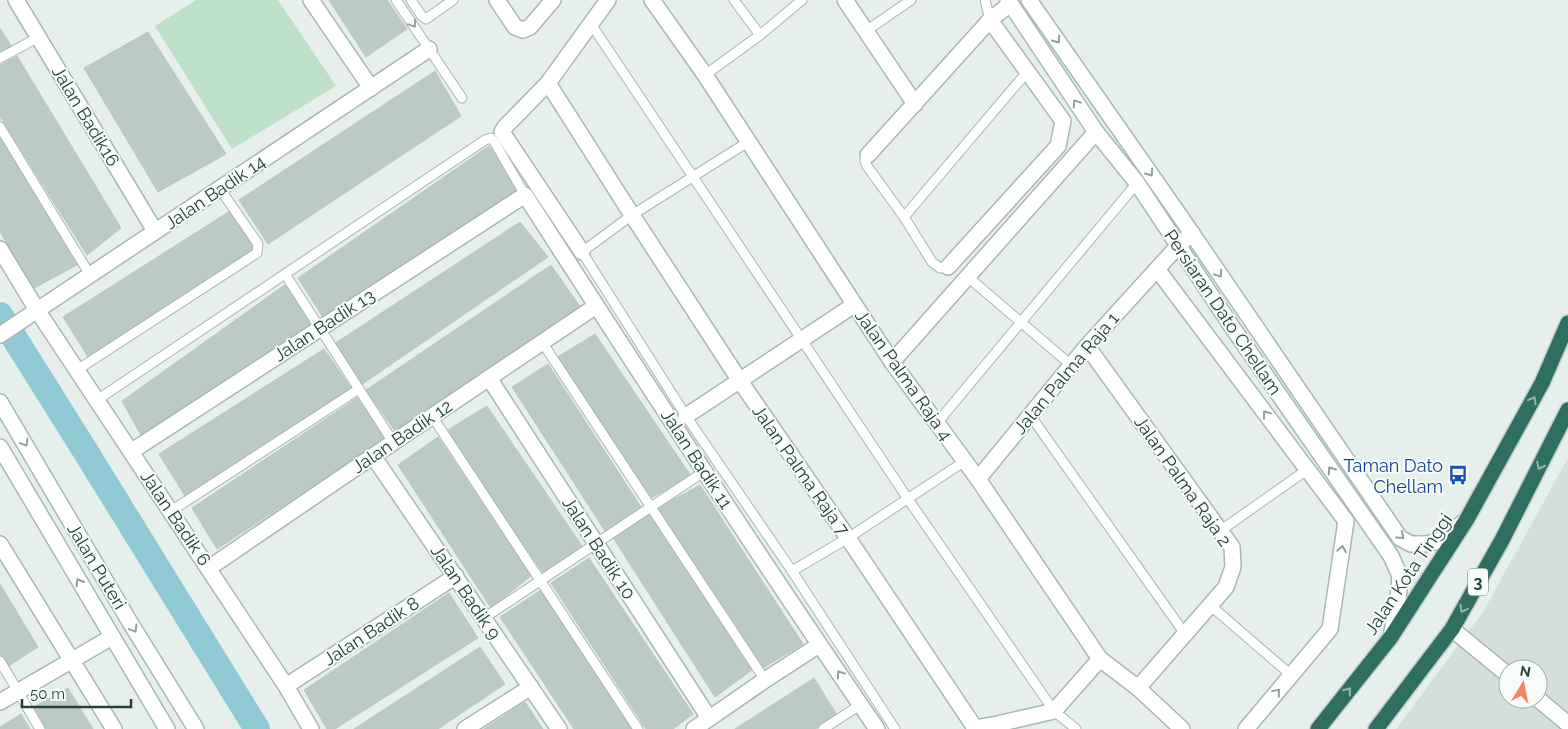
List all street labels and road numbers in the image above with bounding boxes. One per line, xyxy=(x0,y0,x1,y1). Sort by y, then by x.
street label: Jalan Badik16 xyxy=(48,62,124,170)
street label: Jalan Badik 14 xyxy=(161,151,269,233)
street label: Persiaran Dato Chellam xyxy=(1160,225,1286,399)
street label: Jalan Badik 13 xyxy=(269,284,379,366)
street label: Jalan Palma Raja 4 xyxy=(851,306,957,444)
street label: Jalan Palma Raja 1 xyxy=(1009,308,1123,438)
street label: Jalan Badik 12 xyxy=(348,395,456,477)
street label: Jalan Palma Raja 7 xyxy=(748,401,854,540)
street label: Jalan Badik 11 xyxy=(657,405,737,513)
street label: Jalan Palma Raja 2 xyxy=(1130,412,1236,550)
street label: Jalan Badik 6 xyxy=(137,467,216,570)
street label: Jalan Badik 10 xyxy=(558,493,640,603)
street label: Jalan Kota Tinggi xyxy=(1360,510,1456,638)
street label: Jalan Puteri xyxy=(63,519,131,613)
street label: Jalan Badik 9 xyxy=(427,541,505,643)
road number: 3 xyxy=(1468,568,1488,596)
street label: Jalan Badik 8 xyxy=(319,592,423,670)

